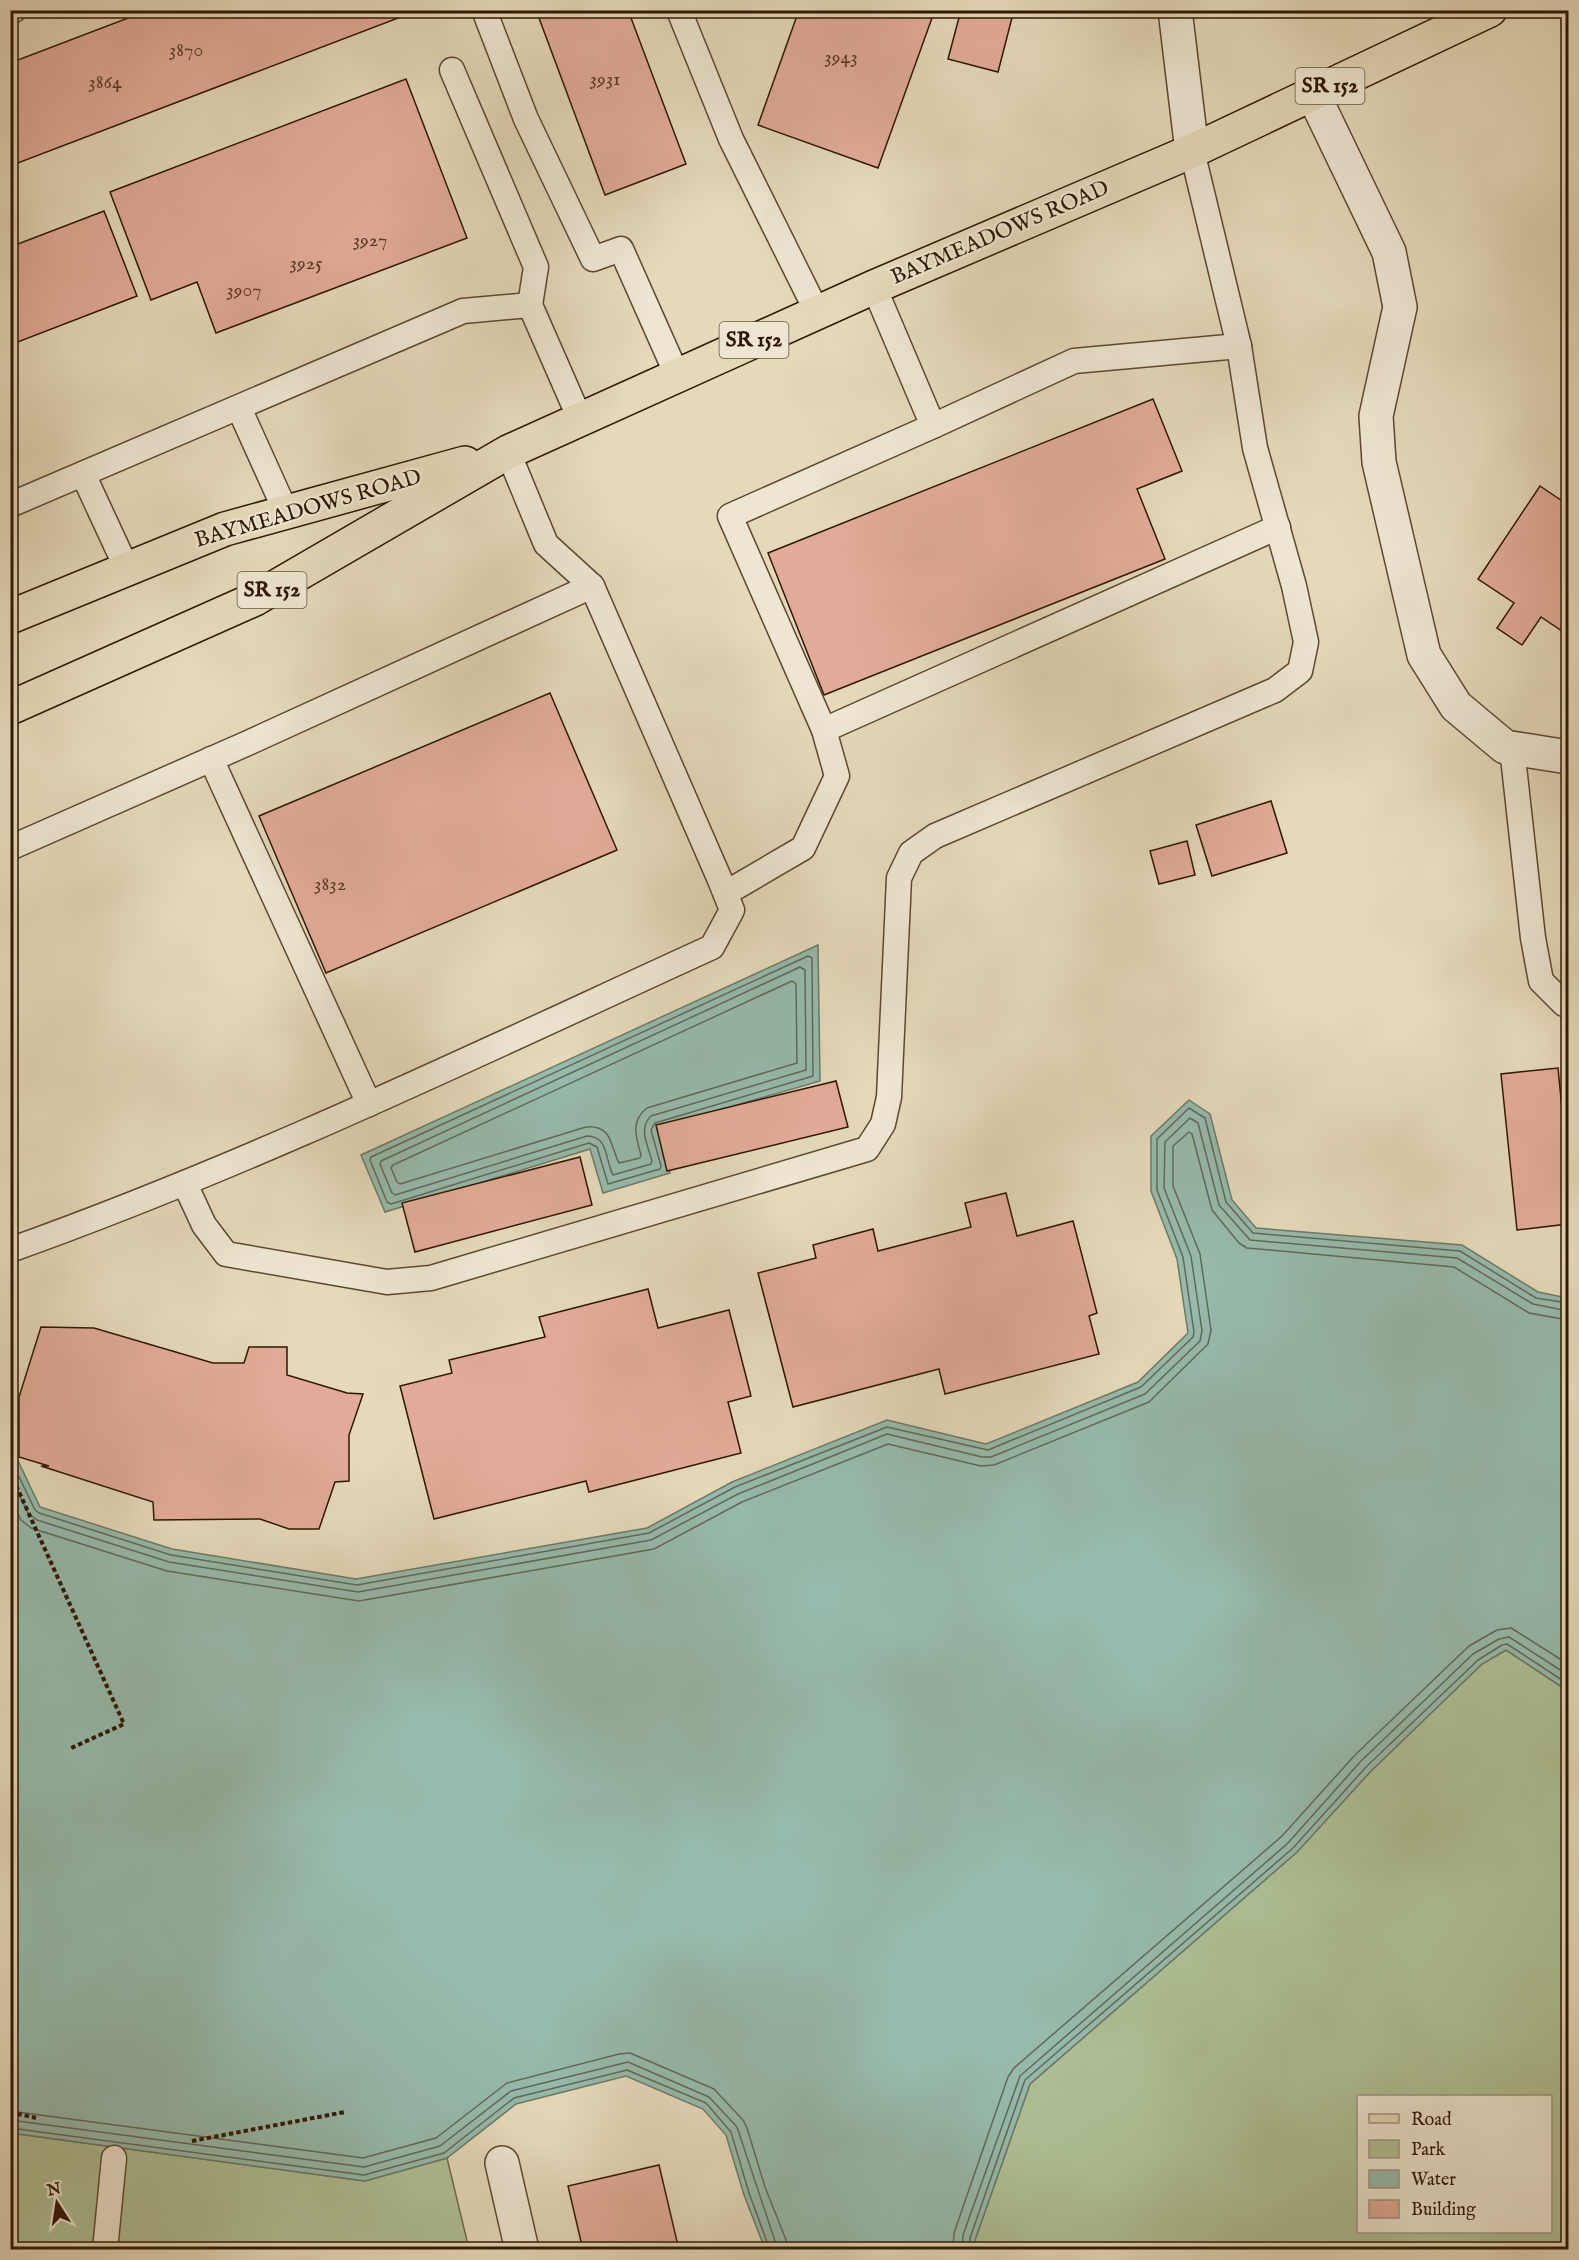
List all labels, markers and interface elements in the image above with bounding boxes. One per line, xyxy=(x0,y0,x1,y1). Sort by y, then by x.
house number: 3870 xyxy=(169,38,203,63)
house number: 3943 xyxy=(824,45,858,70)
house number: 3931 xyxy=(589,67,621,92)
road number: SR 152 xyxy=(1296,68,1364,104)
house number: 3864 xyxy=(88,70,122,95)
street label: BAYMEADOWS ROAD xyxy=(887,174,1113,292)
house number: 3927 xyxy=(353,228,387,253)
house number: 3925 xyxy=(290,251,322,276)
house number: 3907 xyxy=(226,278,262,303)
road number: SR 152 xyxy=(720,322,789,358)
street label: BAYMEADOWS ROAD xyxy=(191,463,425,555)
road number: SR 152 xyxy=(238,572,306,608)
house number: 3832 xyxy=(314,872,346,897)
legend xyxy=(1357,2095,1552,2233)
text: Road xyxy=(1411,2109,1452,2132)
text: Park xyxy=(1411,2139,1446,2162)
text: Water xyxy=(1411,2169,1456,2192)
north arrow xyxy=(27,2173,87,2233)
text: N xyxy=(44,2179,63,2202)
text: Building xyxy=(1411,2199,1476,2222)

